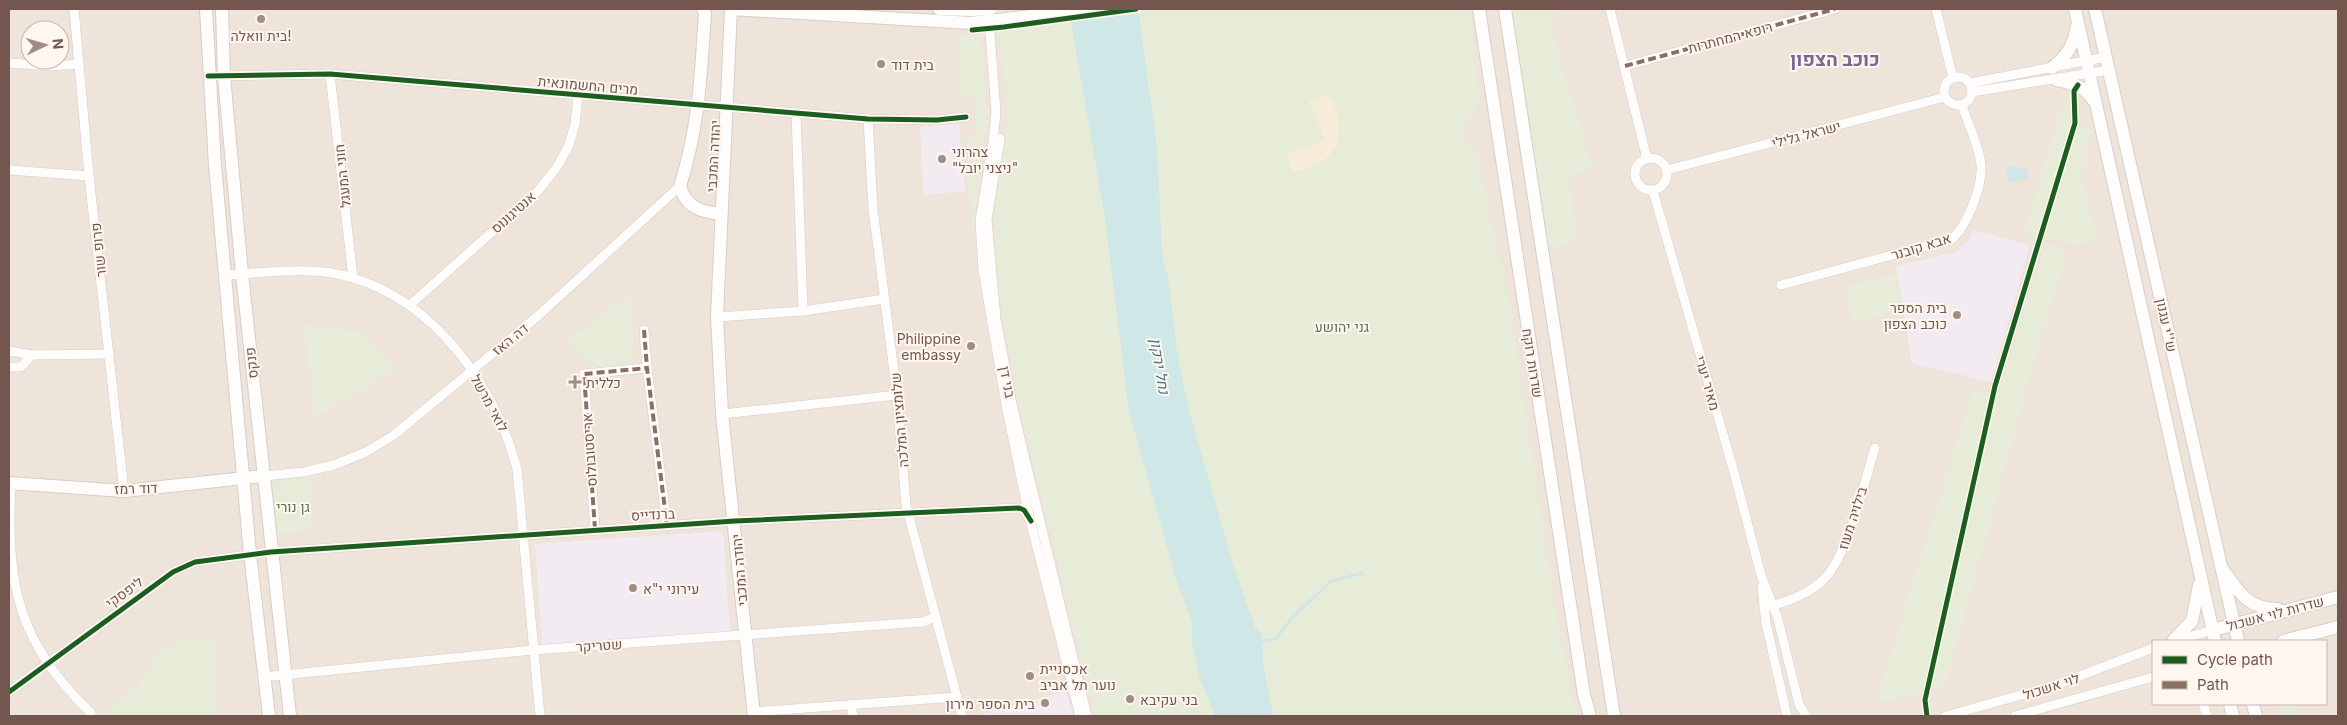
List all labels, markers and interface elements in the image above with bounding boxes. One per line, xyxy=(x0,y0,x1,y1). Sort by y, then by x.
marker: בית וואלה! xyxy=(255,13,267,25)
street label: רופא המחתרות xyxy=(1686,18,1774,56)
north arrow xyxy=(20,20,70,70)
place label: בית וואלה! xyxy=(231,27,291,44)
text: N xyxy=(50,38,67,50)
district label: כוכב הצפון xyxy=(1790,48,1880,71)
place label: בית דוד xyxy=(891,56,935,73)
marker: בית דוד xyxy=(875,58,887,70)
street label: מרים החשמונאית xyxy=(537,72,639,98)
street label: ישראל גלילי xyxy=(1770,117,1842,151)
street label: יהודה המכבי xyxy=(703,119,723,193)
street label: חוני המעגל xyxy=(330,143,354,209)
place label: צהרוני "ניצני יובל" xyxy=(952,143,1018,176)
marker: צהרוני "ניצני יובל" xyxy=(936,153,948,165)
street label: אנטיגונוס xyxy=(487,187,539,237)
street label: פרופ שור xyxy=(87,222,109,278)
street label: אבא קובנר xyxy=(1889,229,1953,263)
street label: ש''י עגנון xyxy=(2153,297,2181,353)
place label: בית הספר כוכב הצפון xyxy=(1884,299,1948,332)
marker: בית הספר כוכב הצפון xyxy=(1951,309,1963,321)
park label: גני יהושע xyxy=(1315,318,1369,335)
street label: דה האז xyxy=(488,319,532,359)
street label: שדרות רוקח xyxy=(1519,327,1547,399)
place label: Philippine embassy xyxy=(897,330,961,363)
water label: נחל ירקון xyxy=(1146,337,1174,397)
marker: Philippine embassy xyxy=(965,340,977,352)
street label: פנקס xyxy=(241,346,261,380)
street label: מאיר יערי xyxy=(1692,354,1724,412)
street label: בני דן xyxy=(997,365,1020,400)
street label: לואי מרשל xyxy=(467,372,513,434)
street label: שלומציון המלכה xyxy=(886,372,912,468)
place label: כללית xyxy=(586,374,621,391)
marker: כללית xyxy=(568,375,582,389)
street label: אריסטובולוס xyxy=(578,413,600,487)
street label: דוד רמז xyxy=(114,479,158,497)
street label: בילויה מעוז xyxy=(1834,484,1870,552)
park label: גן נורי xyxy=(276,498,310,515)
street label: ברנדייס xyxy=(631,504,676,524)
street label: יהודה המכבי xyxy=(727,533,751,607)
street label: ליפסקי xyxy=(102,573,146,611)
place label: עירוני י"א xyxy=(643,580,699,597)
marker: עירוני י"א xyxy=(627,582,639,594)
street label: שדרות לוי אשכול xyxy=(2224,592,2326,634)
street label: שטריקר xyxy=(575,635,623,655)
legend xyxy=(2152,640,2327,705)
text: Cycle path xyxy=(2197,650,2273,669)
place label: אכסניית נוער תל אביב xyxy=(1040,660,1116,693)
street label: לוי אשכול xyxy=(2021,669,2081,703)
marker: אכסניית נוער תל אביב xyxy=(1024,670,1036,682)
text: Path xyxy=(2197,675,2229,694)
place label: בני עקיבא xyxy=(1140,691,1199,708)
marker: בני עקיבא xyxy=(1124,693,1136,705)
place label: בית הספר מירון xyxy=(946,695,1036,712)
marker: בית הספר מירון xyxy=(1039,697,1051,709)

